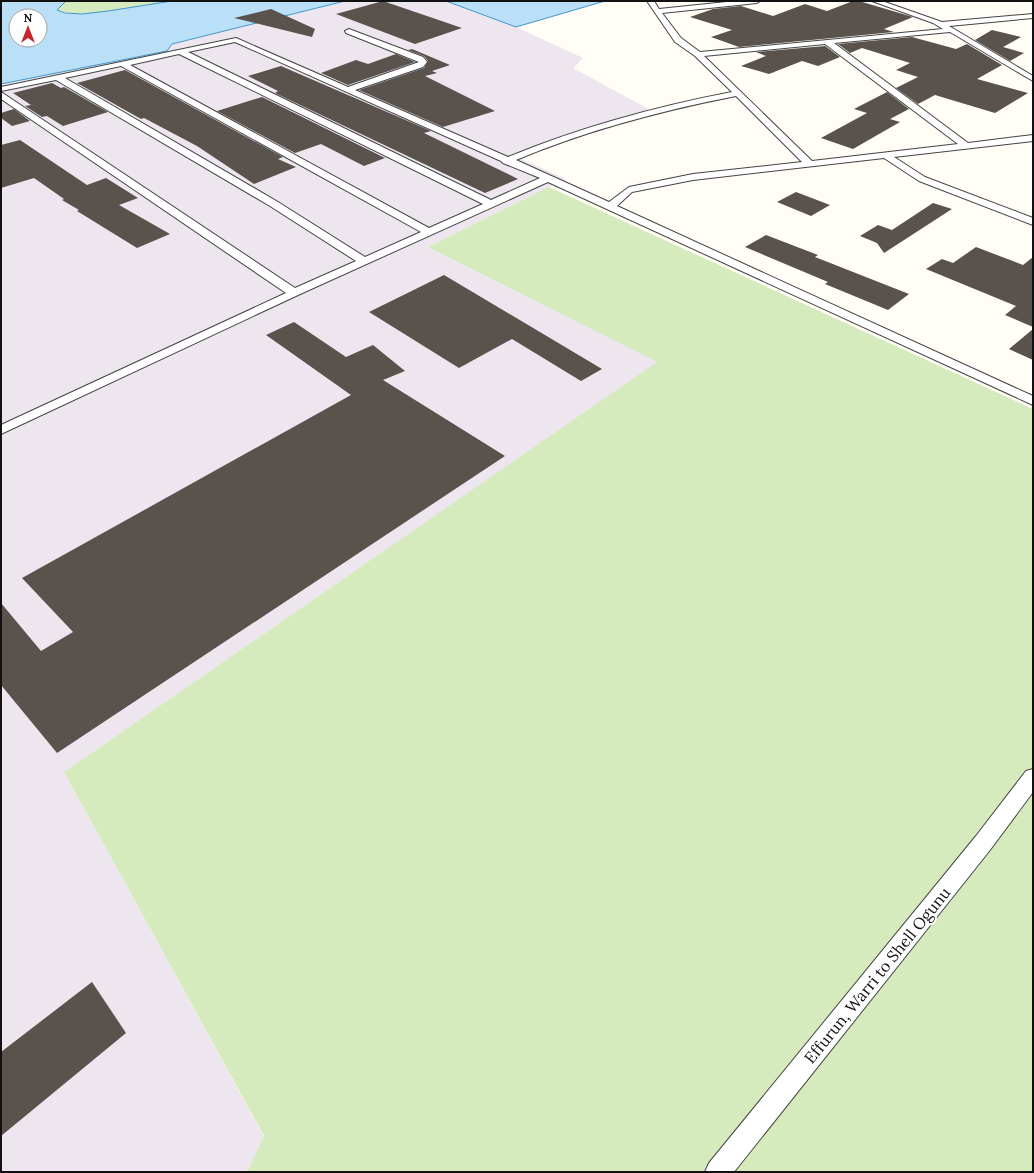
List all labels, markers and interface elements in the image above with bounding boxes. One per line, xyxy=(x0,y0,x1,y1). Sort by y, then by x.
north arrow xyxy=(8,8,48,48)
text: N xyxy=(24,11,33,25)
street label: Effurun, Warri to Shell Ogunu xyxy=(800,882,955,1067)

